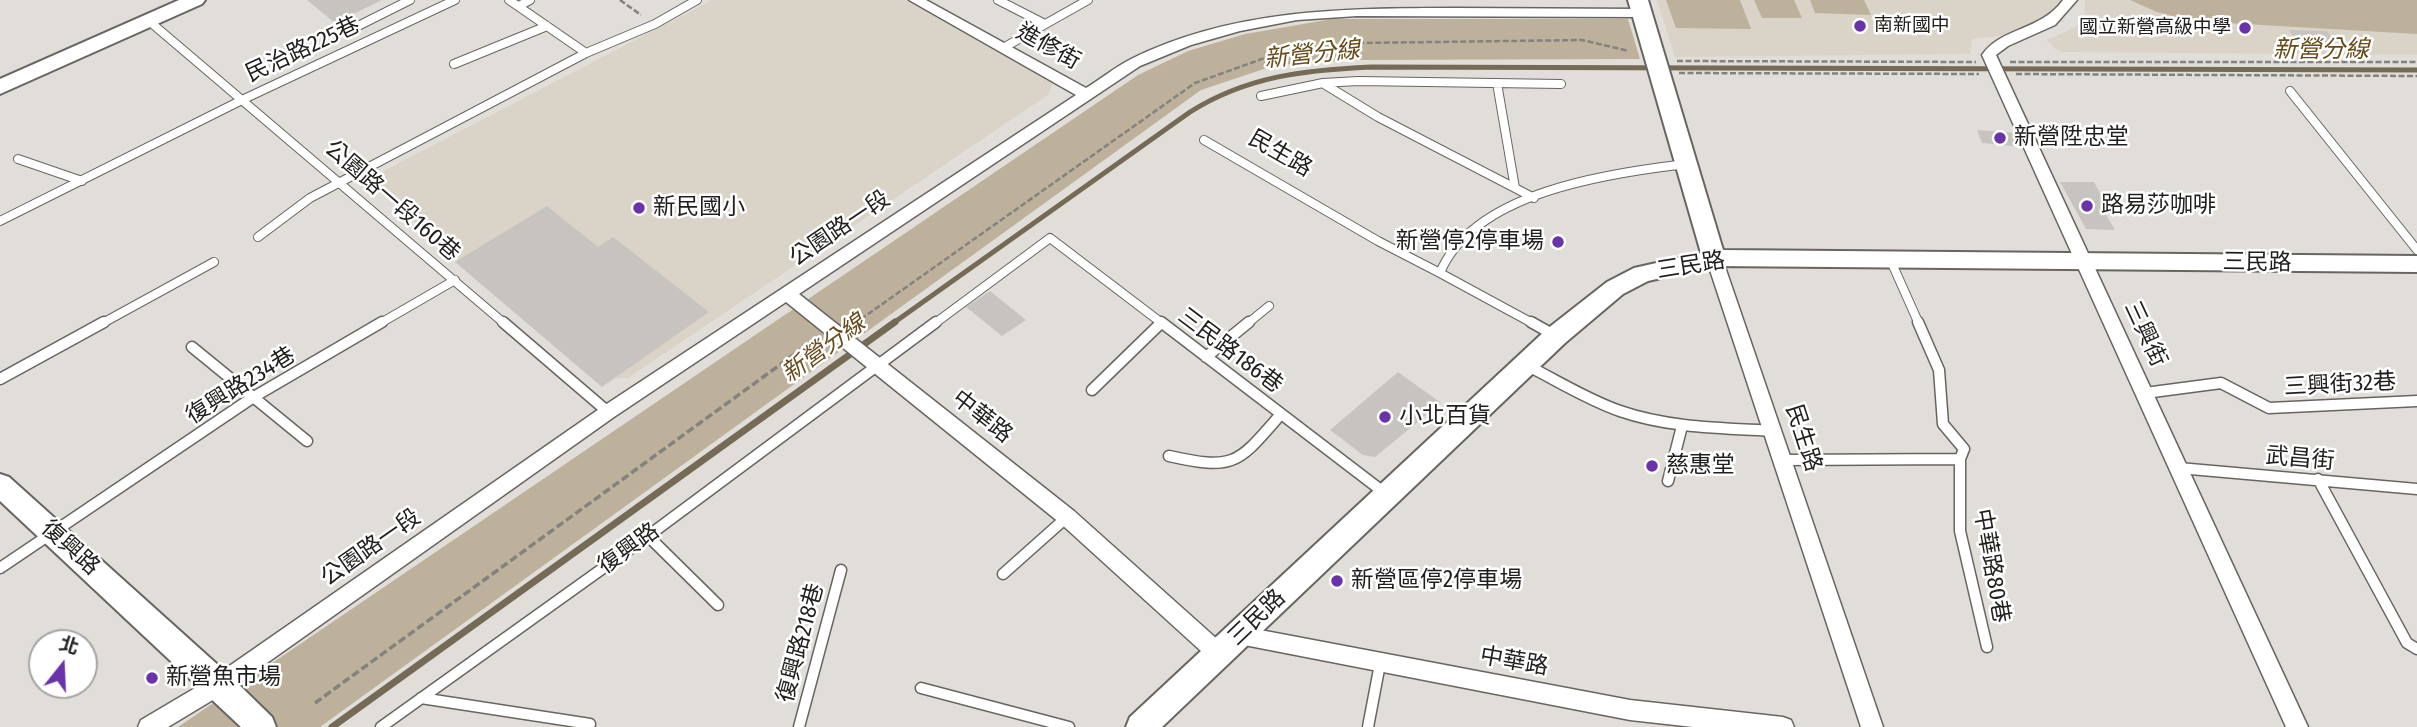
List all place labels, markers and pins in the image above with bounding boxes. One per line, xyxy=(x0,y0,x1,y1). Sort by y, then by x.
place label: 南新國中 xyxy=(1874,15,1950,37)
place label: 國立新營高級中學 xyxy=(2079,17,2231,39)
marker: 南新國中 xyxy=(1852,18,1868,34)
marker: 國立新營高級中學 xyxy=(2237,20,2253,36)
place label: 新營陞忠堂 xyxy=(2014,124,2129,152)
marker: 新營陞忠堂 xyxy=(1992,130,2008,146)
place label: 路易莎咖啡 xyxy=(2101,192,2216,220)
place label: 新民國小 xyxy=(653,194,745,222)
marker: 路易莎咖啡 xyxy=(2079,198,2095,214)
marker: 新民國小 xyxy=(631,200,647,216)
place label: 新營停2停車場 xyxy=(1396,228,1544,256)
marker: 新營停2停車場 xyxy=(1550,234,1566,250)
place label: 小北百貨 xyxy=(1399,403,1491,431)
marker: 小北百貨 xyxy=(1377,409,1393,425)
place label: 慈惠堂 xyxy=(1666,452,1735,480)
marker: 慈惠堂 xyxy=(1644,458,1660,474)
place label: 新營區停2停車場 xyxy=(1351,567,1522,595)
marker: 新營區停2停車場 xyxy=(1329,573,1345,589)
place label: 新營魚市場 xyxy=(166,664,281,692)
marker: 新營魚市場 xyxy=(144,670,160,686)

